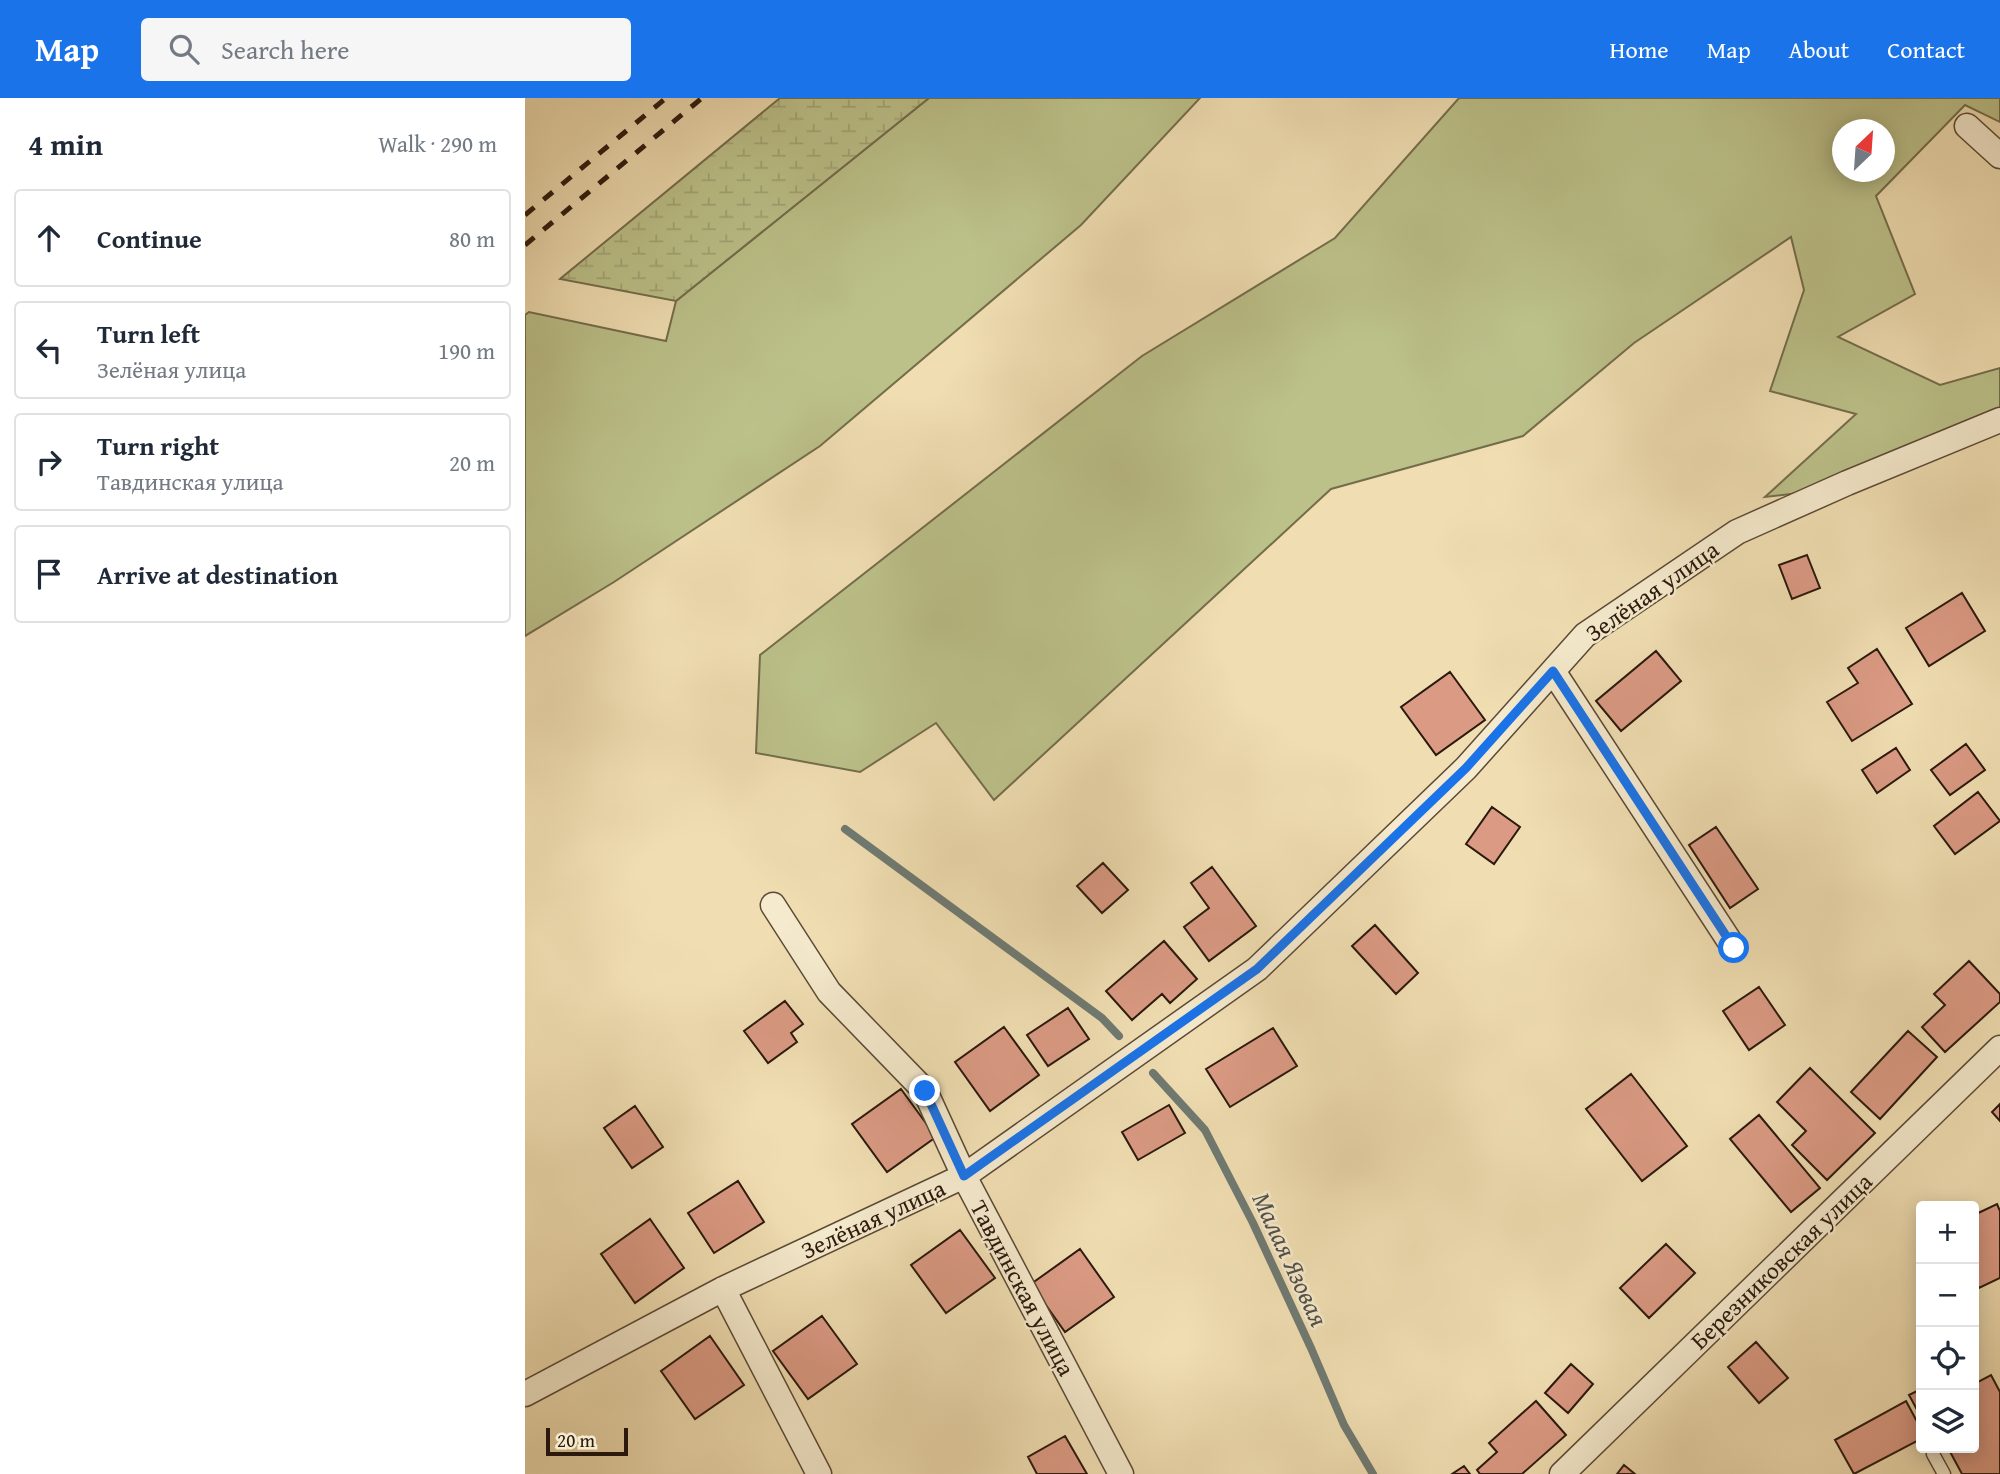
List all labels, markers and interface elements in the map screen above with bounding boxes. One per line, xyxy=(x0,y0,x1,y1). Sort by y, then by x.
search box xyxy=(141,18,631,81)
text: Map xyxy=(35,25,99,73)
icon: search xyxy=(165,30,203,68)
text: Search here xyxy=(221,30,349,69)
text: Home xyxy=(1610,32,1669,67)
text: Map xyxy=(1707,32,1751,67)
text: About xyxy=(1789,32,1849,67)
text: Contact xyxy=(1887,32,1965,67)
north arrow xyxy=(1832,119,1895,182)
text: 4 min xyxy=(28,122,103,166)
text: Walk · 290 m xyxy=(378,127,497,160)
icon: ahead xyxy=(30,219,68,257)
text: Continue xyxy=(97,219,202,258)
text: 80 m xyxy=(449,222,495,255)
text: Turn left xyxy=(97,314,200,353)
icon: left xyxy=(30,331,68,369)
text: 190 m xyxy=(438,334,495,367)
text: Зелёная улица xyxy=(97,353,246,386)
text: Turn right xyxy=(97,426,219,465)
icon: right xyxy=(30,443,68,481)
text: 20 m xyxy=(449,446,495,479)
text: Тавдинская улица xyxy=(97,465,284,498)
street label: Зелёная улица xyxy=(1578,532,1726,650)
icon: arrive xyxy=(30,555,68,593)
text: Arrive at destination xyxy=(97,555,338,594)
route start xyxy=(1718,932,1749,963)
route end xyxy=(909,1075,940,1106)
street label: Березниковская улица xyxy=(1682,1164,1880,1357)
street label: Зелёная улица xyxy=(795,1170,951,1268)
water label: Малая Язовая xyxy=(1243,1185,1339,1333)
street label: Тавдинская улица xyxy=(962,1194,1084,1383)
map controls xyxy=(1916,1201,1979,1453)
button: + xyxy=(1916,1201,1979,1264)
button: − xyxy=(1916,1264,1979,1327)
button: locate xyxy=(1916,1327,1979,1390)
button: layers xyxy=(1916,1390,1979,1453)
scale bar xyxy=(546,1425,628,1457)
text: 20 m xyxy=(557,1426,595,1454)

